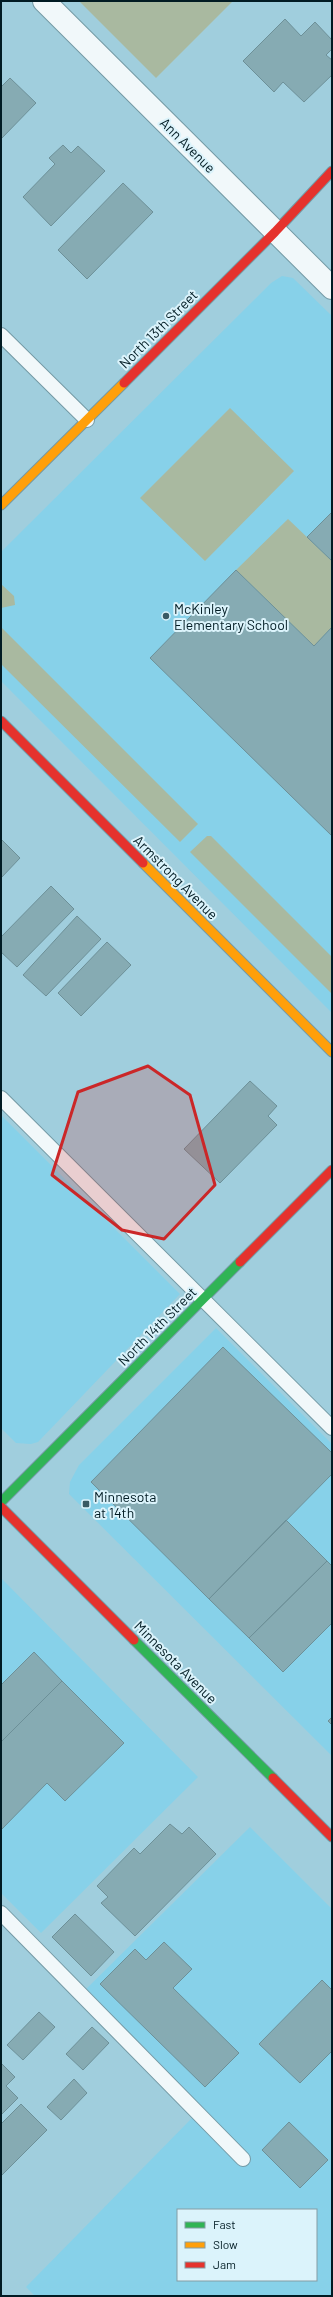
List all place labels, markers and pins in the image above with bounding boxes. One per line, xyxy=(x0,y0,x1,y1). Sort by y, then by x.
place label: McKinley Elementary School xyxy=(174,600,288,633)
marker: McKinley Elementary School xyxy=(161,611,171,621)
place label: Minnesota at 14th xyxy=(94,1488,156,1521)
marker: Minnesota at 14th xyxy=(81,1499,91,1509)

